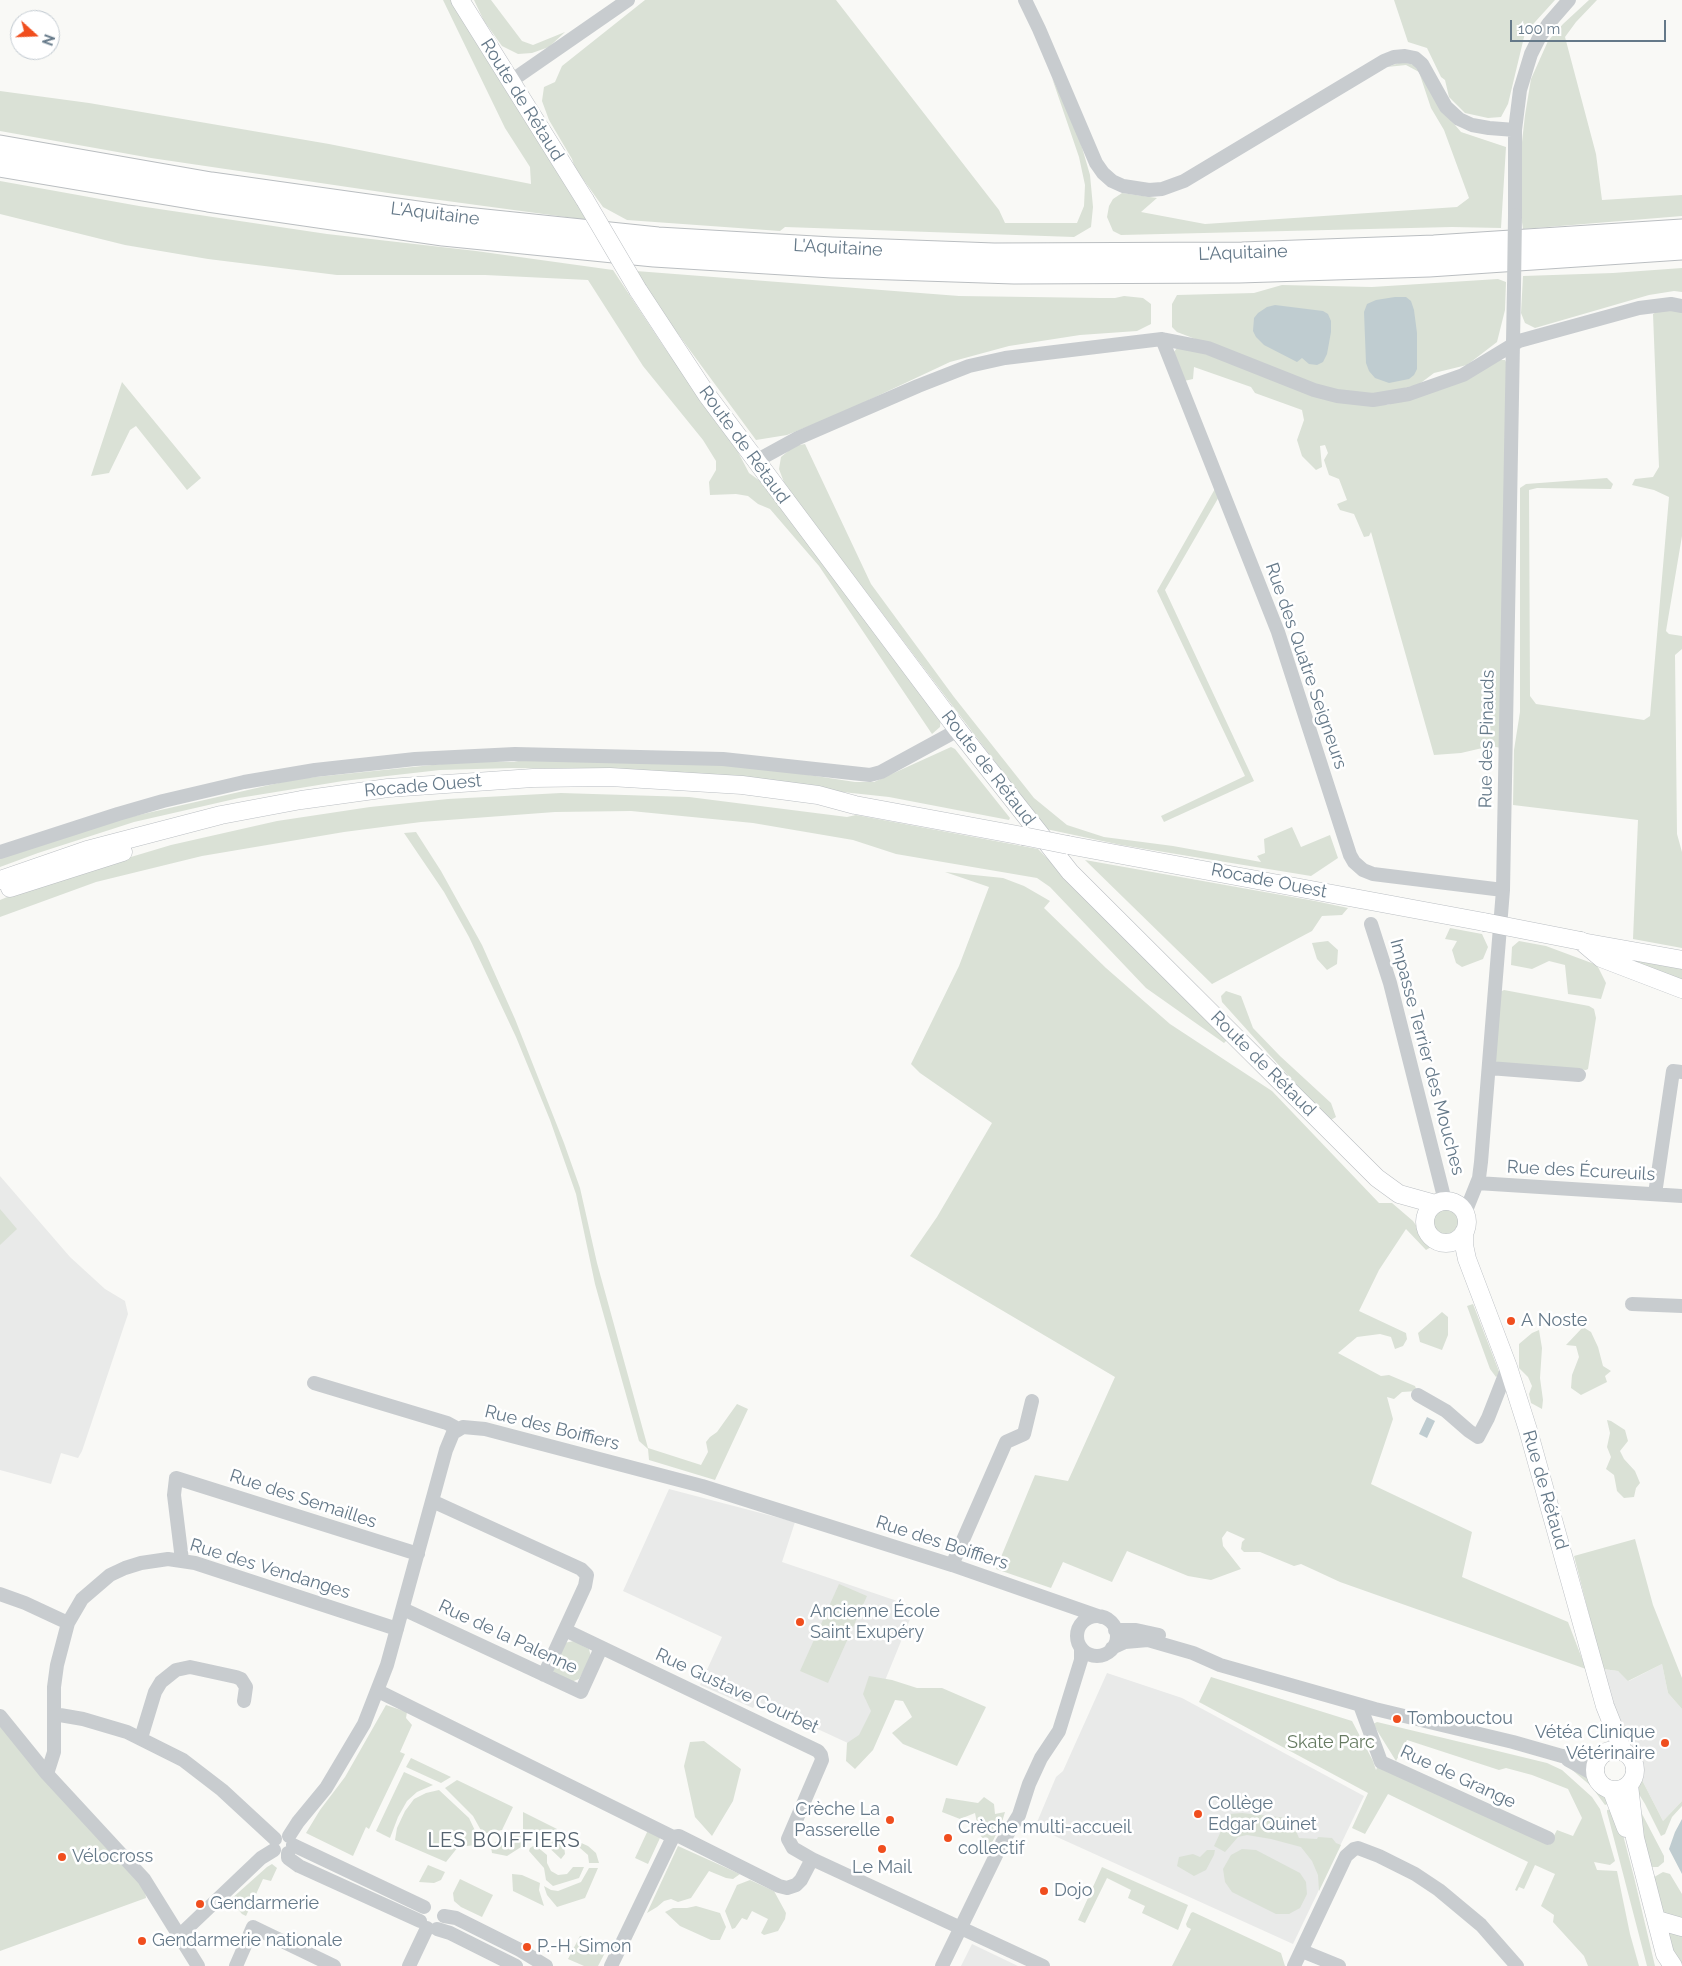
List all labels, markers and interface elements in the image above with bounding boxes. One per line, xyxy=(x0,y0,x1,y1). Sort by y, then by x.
north arrow xyxy=(10,10,60,60)
scale bar xyxy=(1512,10,1668,42)
text: 100 m xyxy=(1518,20,1560,38)
text: N xyxy=(39,32,58,48)
street label: Route de Rétaud xyxy=(476,35,568,165)
street label: L'Aquitaine xyxy=(389,198,481,230)
street label: L'Aquitaine xyxy=(793,235,883,261)
street label: L'Aquitaine xyxy=(1198,241,1288,265)
street label: Route de Rétaud xyxy=(694,382,794,508)
street label: Rue des Quatre Seigneurs xyxy=(1260,560,1352,772)
street label: Rue des Pinauds xyxy=(1475,670,1499,808)
street label: Route de Rétaud xyxy=(936,706,1040,830)
street label: Rocade Ouest xyxy=(363,770,483,802)
street label: Rocade Ouest xyxy=(1209,859,1329,903)
street label: Impasse Terrier des Mouches xyxy=(1385,936,1469,1178)
street label: Route de Rétaud xyxy=(1206,1007,1320,1121)
street label: Rue des Écureuils xyxy=(1506,1156,1656,1186)
place label: A Noste xyxy=(1521,1310,1587,1332)
marker: A Noste xyxy=(1505,1315,1517,1327)
street label: Rue des Boiffiers xyxy=(482,1401,622,1455)
street label: Rue de Rétaud xyxy=(1518,1428,1572,1552)
street label: Rue des Semailles xyxy=(227,1465,379,1533)
street label: Rue des Boiffiers xyxy=(873,1511,1011,1575)
street label: Rue des Vendanges xyxy=(187,1534,353,1604)
street label: Rue de la Palenne xyxy=(435,1595,581,1679)
place label: Ancienne École Saint Exupéry xyxy=(810,1601,940,1644)
marker: Ancienne École Saint Exupéry xyxy=(794,1616,806,1628)
street label: Rue Gustave Courbet xyxy=(652,1644,822,1738)
place label: Tombouctou xyxy=(1407,1708,1513,1730)
marker: Tombouctou xyxy=(1391,1713,1403,1725)
place label: Vétéa Clinique Vétérinaire xyxy=(1535,1722,1655,1765)
park label: Skate Parc xyxy=(1287,1732,1375,1754)
marker: Vétéa Clinique Vétérinaire xyxy=(1659,1737,1671,1749)
street label: Rue de Grange xyxy=(1397,1741,1519,1813)
place label: Collège Edgar Quinet xyxy=(1208,1793,1317,1836)
place label: Crèche La Passerelle xyxy=(794,1799,880,1842)
marker: Collège Edgar Quinet xyxy=(1192,1808,1204,1820)
marker: Crèche La Passerelle xyxy=(884,1814,896,1826)
place label: Crèche multi-accueil collectif xyxy=(958,1817,1132,1860)
district label: LES BOIFFIERS xyxy=(426,1829,582,1853)
marker: Crèche multi-accueil collectif xyxy=(942,1832,954,1844)
marker: Le Mail xyxy=(876,1843,888,1855)
place label: Vélocross xyxy=(72,1846,153,1868)
marker: Vélocross xyxy=(56,1851,68,1863)
place label: Le Mail xyxy=(852,1857,912,1879)
place label: Dojo xyxy=(1054,1880,1092,1902)
marker: Dojo xyxy=(1038,1885,1050,1897)
place label: Gendarmerie xyxy=(210,1893,319,1915)
marker: Gendarmerie xyxy=(194,1898,206,1910)
place label: Gendarmerie nationale xyxy=(152,1930,342,1952)
marker: Gendarmerie nationale xyxy=(136,1935,148,1947)
place label: P.-H. Simon xyxy=(537,1936,631,1958)
marker: P.-H. Simon xyxy=(521,1941,533,1953)

